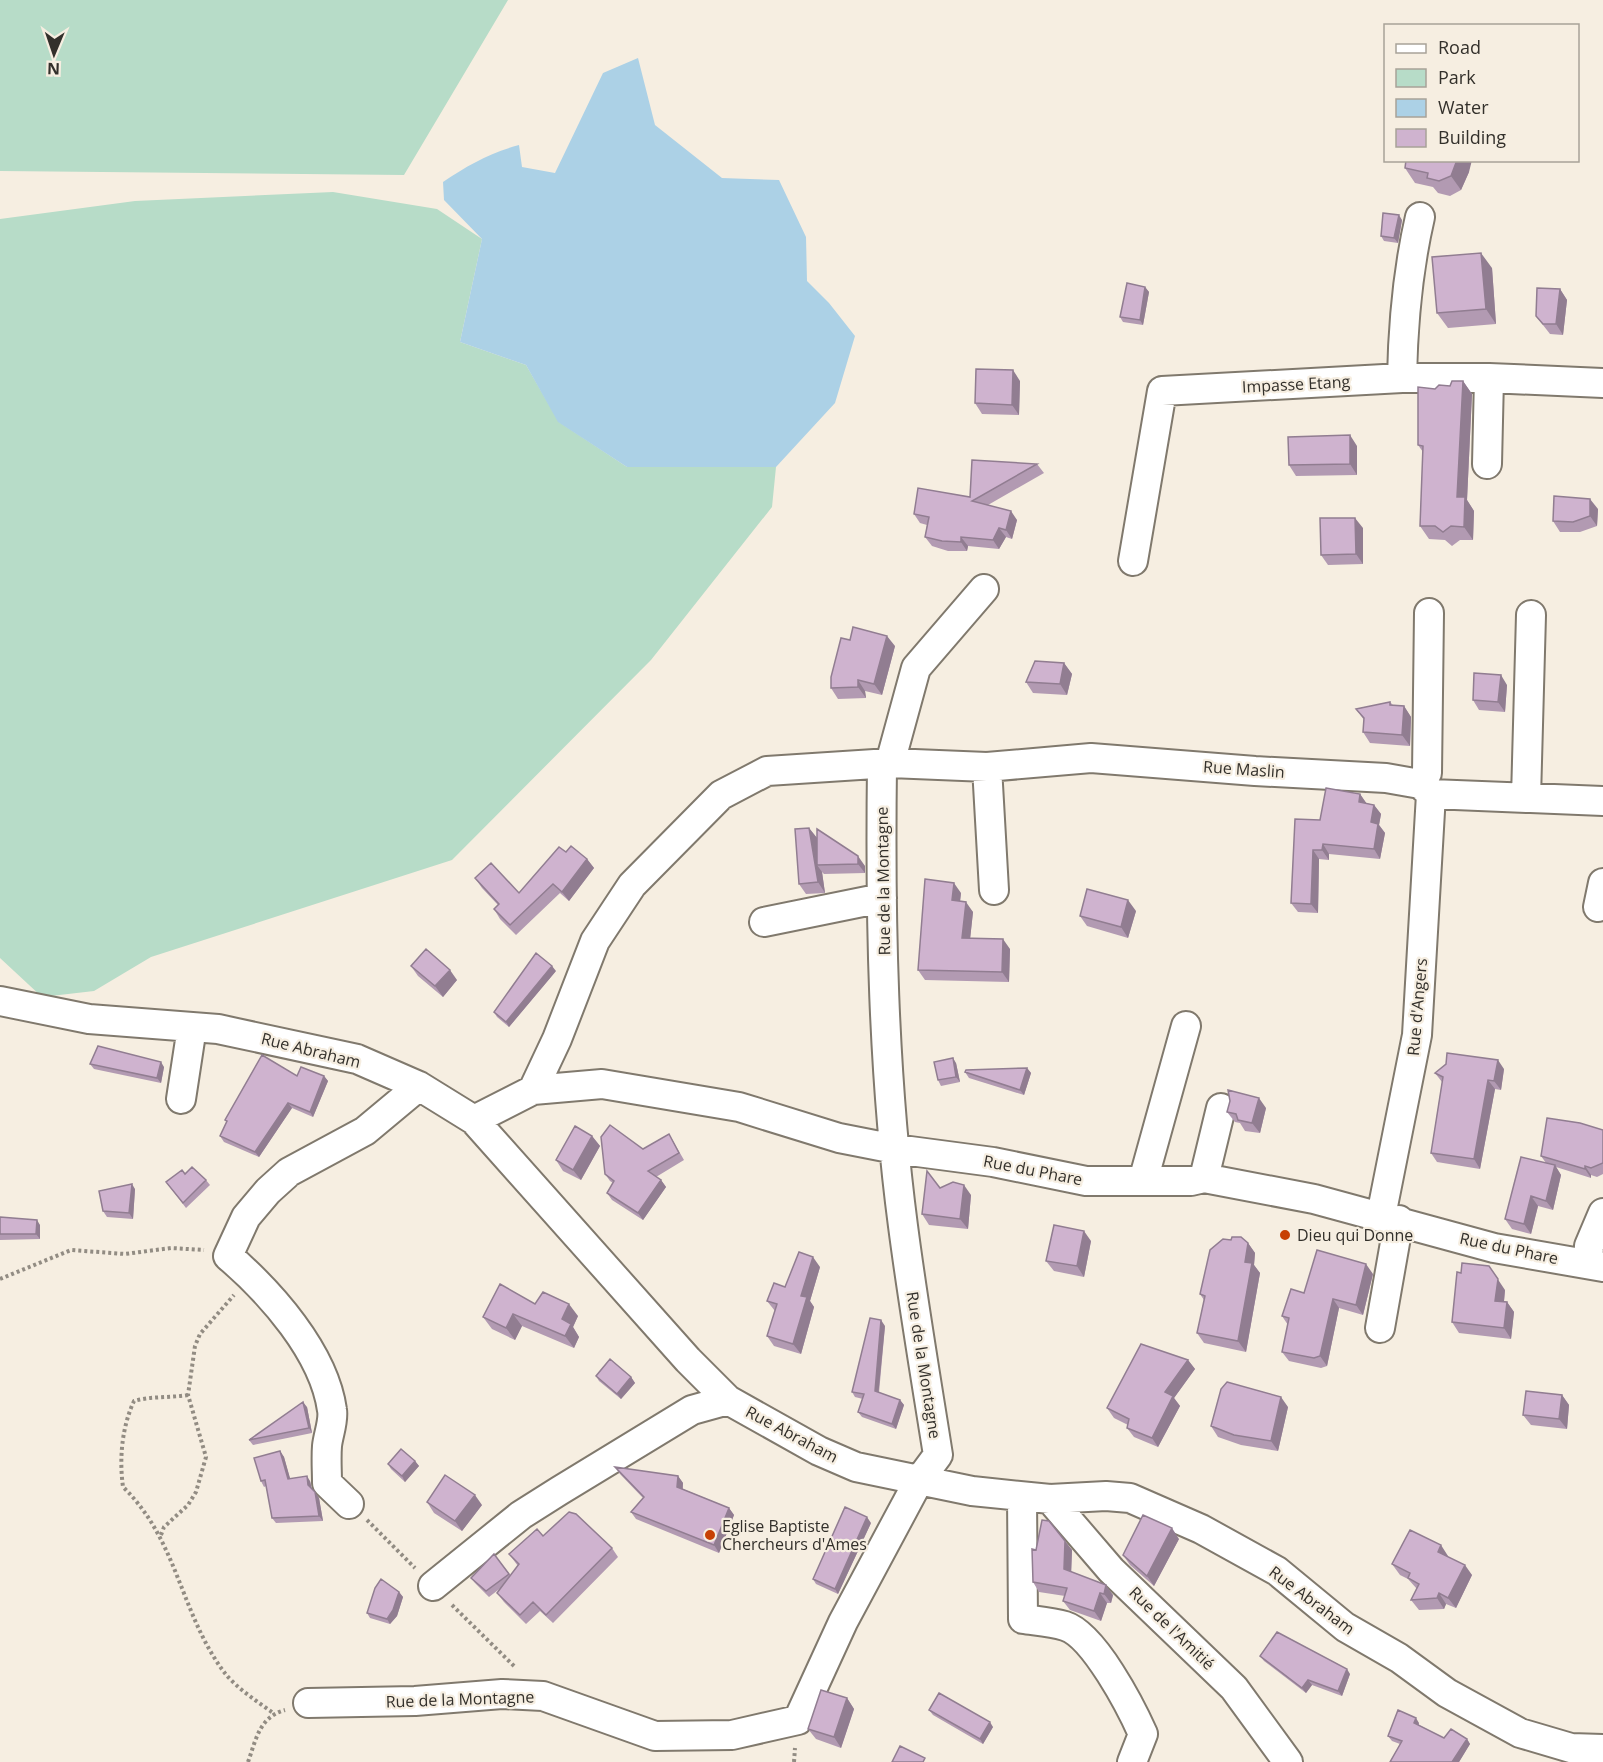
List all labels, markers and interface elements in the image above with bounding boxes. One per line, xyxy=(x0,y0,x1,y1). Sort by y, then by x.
north arrow xyxy=(24,24,84,84)
legend xyxy=(1384,24,1579,162)
text: Road xyxy=(1438,35,1481,59)
text: N xyxy=(47,58,60,80)
text: Park xyxy=(1438,65,1476,89)
text: Water xyxy=(1438,95,1489,119)
text: Building xyxy=(1438,125,1506,149)
street label: Impasse Etang xyxy=(1241,370,1351,398)
street label: Rue Maslin xyxy=(1203,755,1285,783)
street label: Rue de la Montagne xyxy=(871,806,895,956)
street label: Rue d'Angers xyxy=(1402,957,1432,1057)
street label: Rue Abraham xyxy=(259,1027,363,1073)
street label: Rue du Phare xyxy=(982,1150,1084,1190)
place label: Dieu qui Donne xyxy=(1297,1224,1413,1246)
street label: Rue du Phare xyxy=(1458,1227,1560,1269)
marker: Dieu qui Donne xyxy=(1278,1228,1292,1242)
street label: Rue de la Montagne xyxy=(902,1290,947,1440)
street label: Rue Abraham xyxy=(742,1400,842,1468)
place label: Eglise Baptiste Chercheurs d'Ames xyxy=(722,1515,867,1555)
marker: Eglise Baptiste Chercheurs d'Ames xyxy=(703,1528,717,1542)
street label: Rue Abraham xyxy=(1265,1561,1359,1639)
street label: Rue de l'Amitié xyxy=(1124,1582,1220,1674)
street label: Rue de la Montagne xyxy=(385,1685,535,1713)

